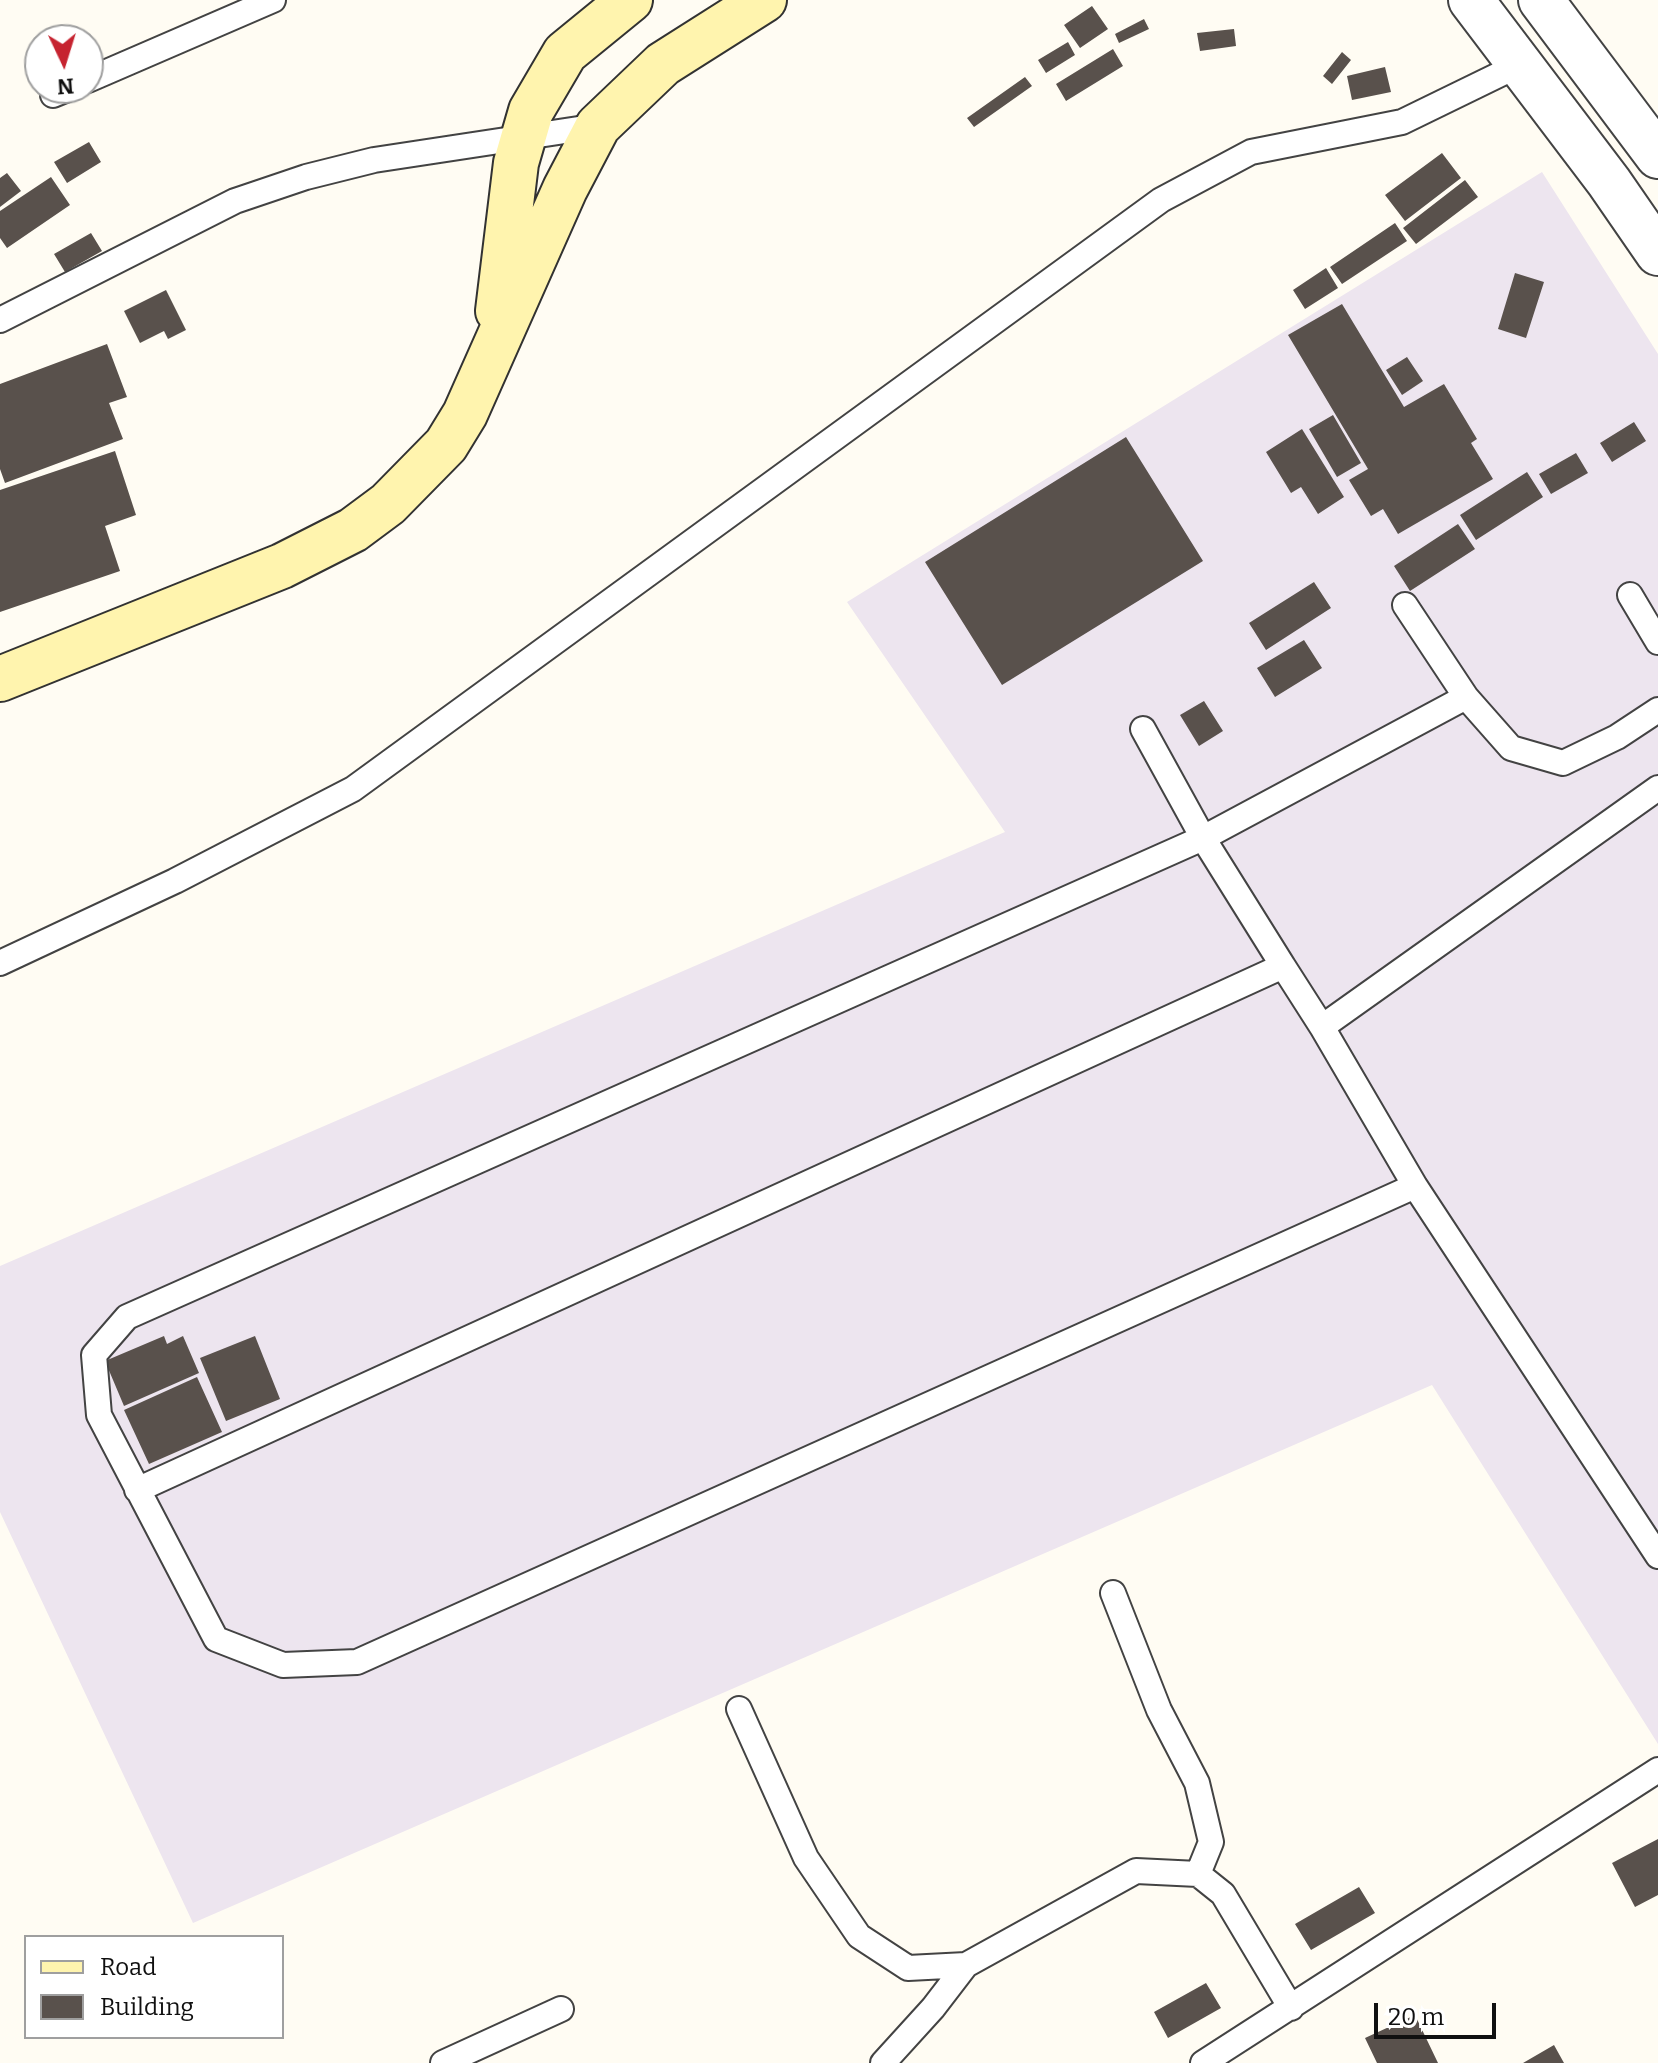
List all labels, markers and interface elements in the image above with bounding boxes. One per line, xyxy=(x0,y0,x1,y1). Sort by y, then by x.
north arrow xyxy=(24,24,104,104)
text: N xyxy=(56,72,75,101)
legend xyxy=(24,1935,284,2039)
text: Road xyxy=(100,1953,156,1981)
scale bar xyxy=(1378,1987,1500,2037)
text: Building xyxy=(100,1993,194,2021)
text: 20 m xyxy=(1388,2003,1444,2031)

